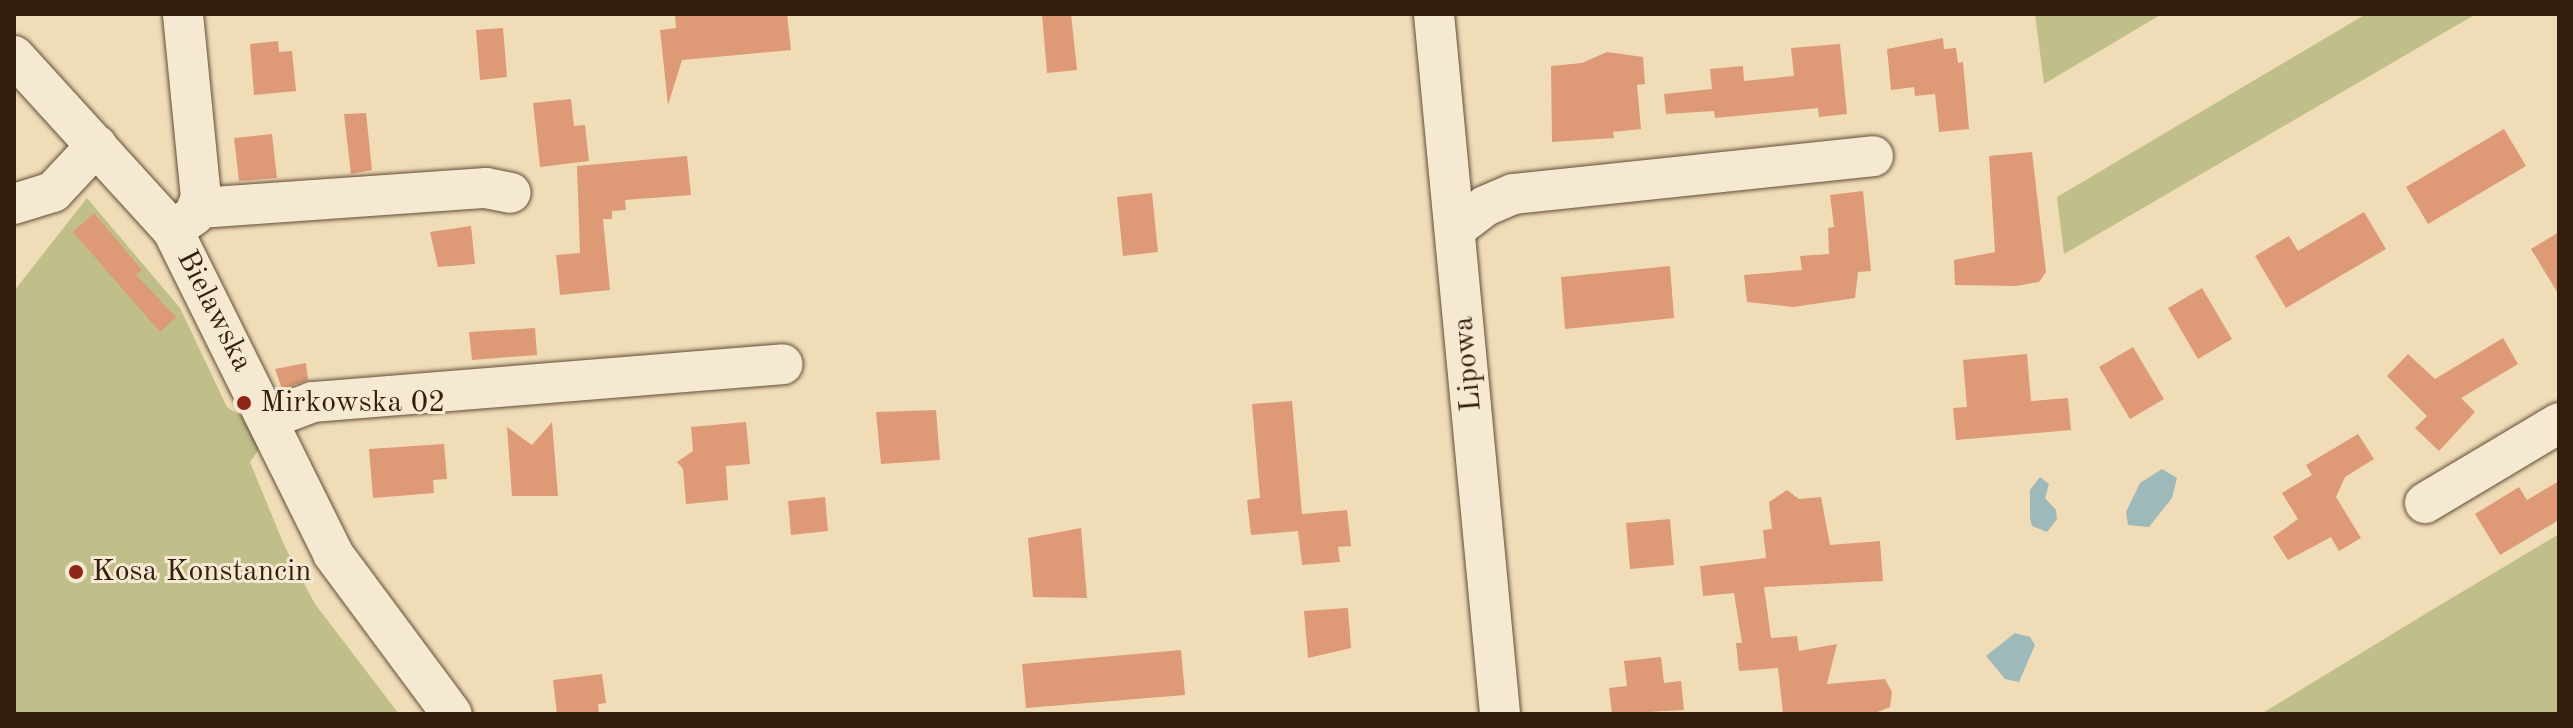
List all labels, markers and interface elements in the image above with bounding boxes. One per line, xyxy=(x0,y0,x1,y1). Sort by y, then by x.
street label: Bielawska xyxy=(168,244,260,378)
street label: Lipowa xyxy=(1446,315,1490,413)
place label: Mirkowska 02 xyxy=(260,385,445,421)
marker: Mirkowska 02 xyxy=(235,394,253,412)
place label: Kosa Konstancin xyxy=(92,554,311,590)
marker: Kosa Konstancin xyxy=(67,563,85,581)

